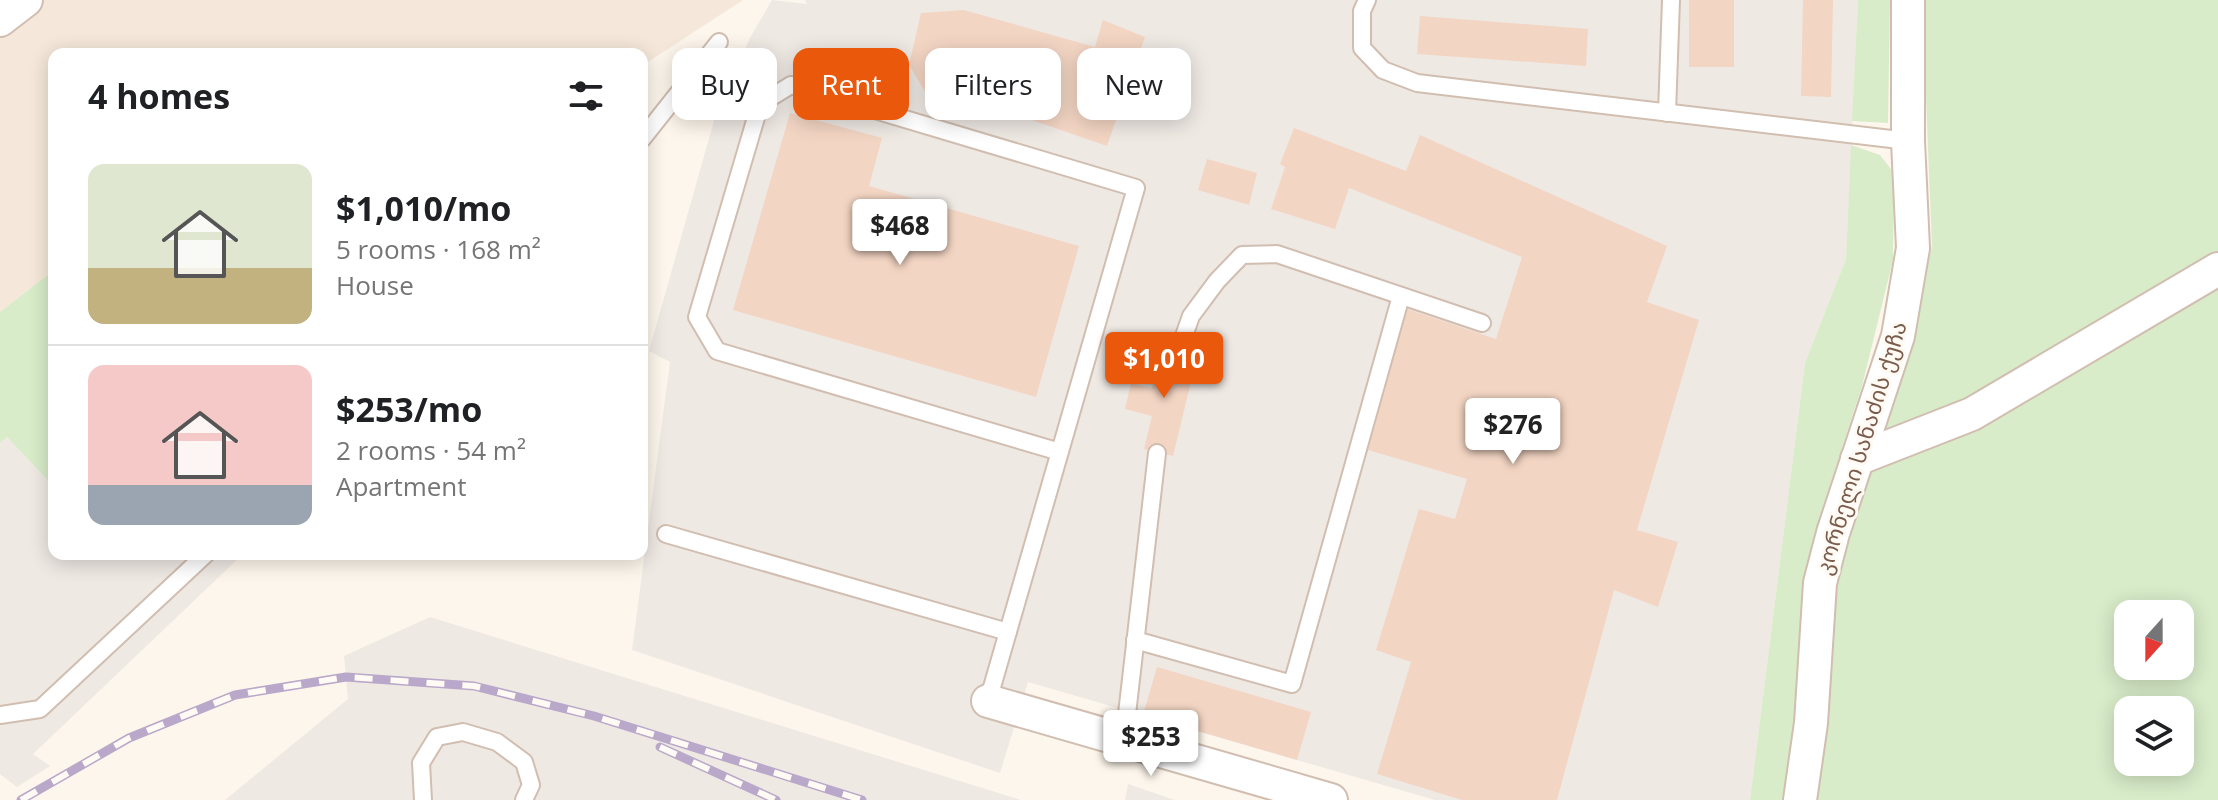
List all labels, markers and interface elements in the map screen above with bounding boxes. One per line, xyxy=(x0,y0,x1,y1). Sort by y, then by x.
chip: Buy xyxy=(672,48,777,120)
chip: Rent xyxy=(793,48,909,120)
chip: Filters xyxy=(925,48,1061,120)
chip: New xyxy=(1077,48,1191,120)
text: 4 homes xyxy=(88,73,230,119)
icon: filters xyxy=(564,74,608,118)
text: $1,010/mo xyxy=(336,185,511,231)
icon: home xyxy=(152,196,248,292)
pin: $468 xyxy=(853,199,947,267)
text: $468 xyxy=(870,207,930,243)
text: 5 rooms · 168 m² xyxy=(336,231,541,267)
text: House xyxy=(336,267,414,303)
street label: კორნელი სანაძის ქუჩა xyxy=(1807,317,1913,578)
pin: $1,010 xyxy=(1099,332,1229,400)
text: $1,010 xyxy=(1123,340,1205,376)
text: $253/mo xyxy=(336,386,482,432)
icon: home xyxy=(152,397,248,493)
pin: $276 xyxy=(1466,398,1560,466)
text: $276 xyxy=(1483,406,1543,442)
text: 2 rooms · 54 m² xyxy=(336,432,526,468)
text: Apartment xyxy=(336,468,467,504)
north arrow xyxy=(2114,600,2194,680)
map controls xyxy=(2114,600,2194,776)
button: layers xyxy=(2114,696,2194,776)
pin: $253 xyxy=(1104,710,1198,778)
text: $253 xyxy=(1121,718,1181,754)

